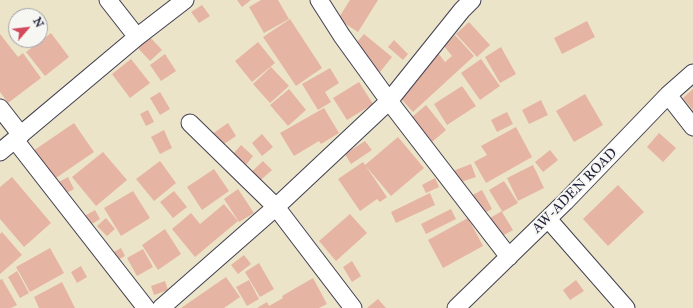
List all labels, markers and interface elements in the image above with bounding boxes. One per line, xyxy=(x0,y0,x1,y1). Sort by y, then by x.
north arrow xyxy=(8,8,48,48)
text: N xyxy=(30,15,46,30)
street label: AW-ADEN ROAD xyxy=(529,145,621,237)

